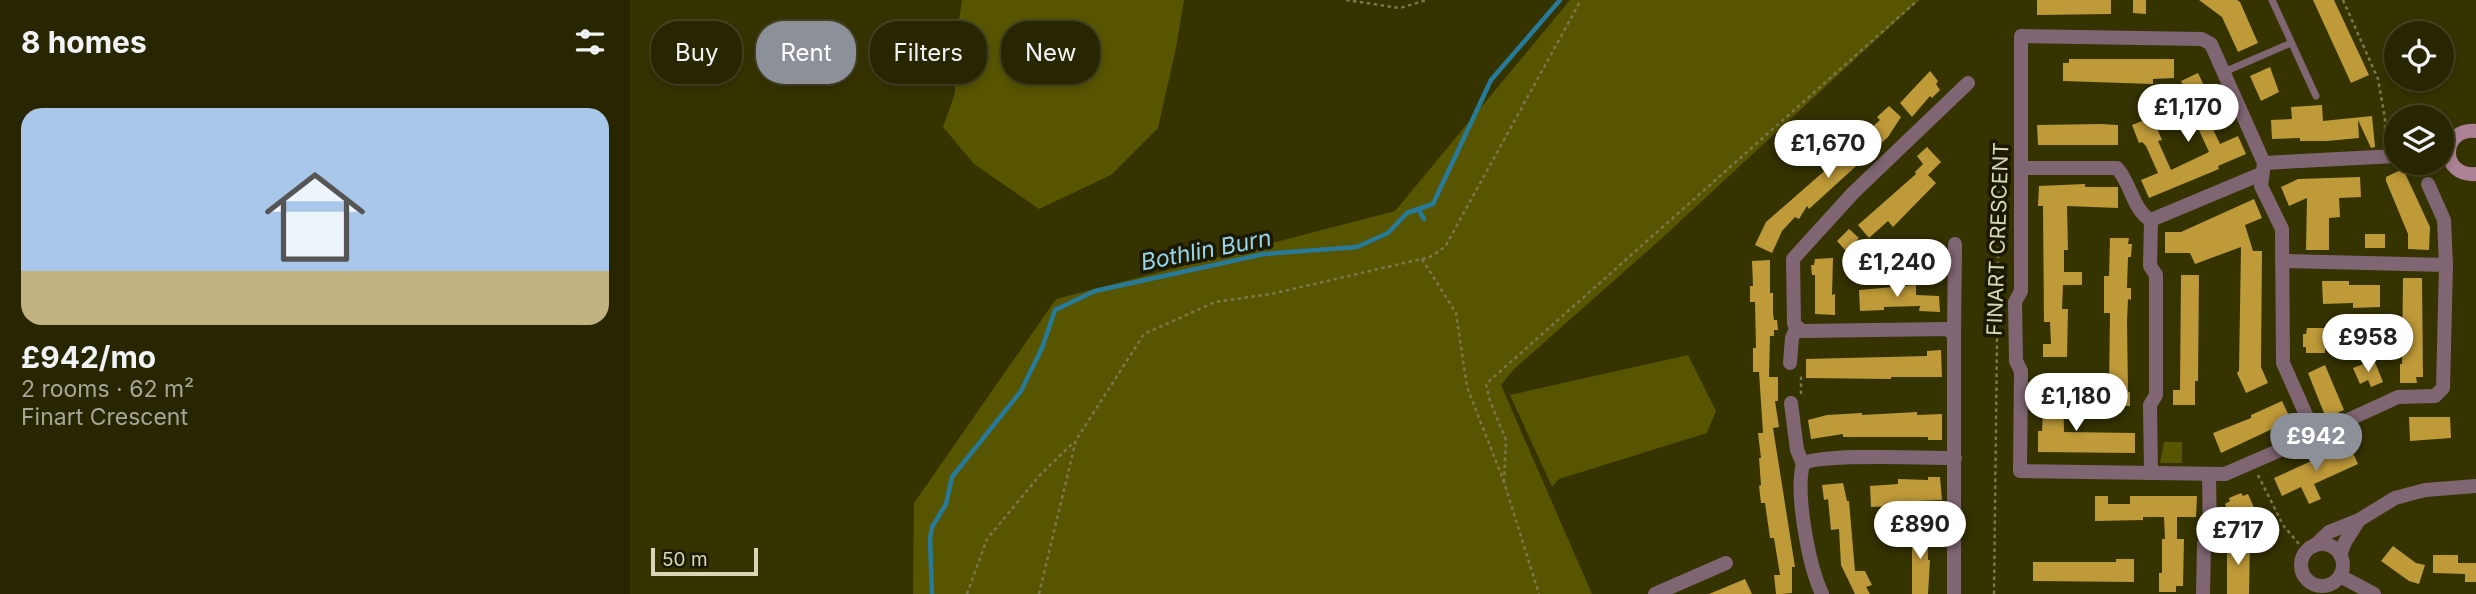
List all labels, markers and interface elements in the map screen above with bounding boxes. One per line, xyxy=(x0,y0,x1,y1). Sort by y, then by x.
chip: Buy xyxy=(651,21,742,84)
chip: Rent xyxy=(756,21,856,84)
chip: Filters xyxy=(870,21,987,84)
chip: New xyxy=(1001,21,1100,84)
map controls xyxy=(2384,21,2454,175)
button: locate xyxy=(2384,21,2454,91)
icon: filters xyxy=(571,23,609,61)
text: 8 homes xyxy=(21,24,147,60)
pin: £1,170 xyxy=(2131,85,2245,144)
text: £1,170 xyxy=(2154,93,2222,121)
button: layers xyxy=(2384,105,2454,175)
pin: £1,670 xyxy=(1771,120,1885,180)
text: £1,670 xyxy=(1790,129,1866,157)
street label: FINART CRESCENT xyxy=(1982,142,2013,336)
icon: home xyxy=(252,154,378,280)
water label: Bothlin Burn xyxy=(1138,224,1274,276)
pin: £1,240 xyxy=(1840,240,1954,299)
text: £1,240 xyxy=(1858,248,1936,276)
pin: £958 xyxy=(2327,314,2409,374)
text: £958 xyxy=(2338,323,2398,351)
text: £942/mo xyxy=(21,339,156,375)
pin: £1,180 xyxy=(2019,374,2133,433)
text: 2 rooms · 62 m² xyxy=(21,375,194,403)
text: £1,180 xyxy=(2041,382,2111,410)
text: Finart Crescent xyxy=(21,403,188,431)
pin: £942 xyxy=(2275,414,2357,473)
text: £942 xyxy=(2286,422,2346,450)
pin: £890 xyxy=(1879,502,1961,561)
pin: £717 xyxy=(2197,508,2279,567)
text: £890 xyxy=(1890,510,1950,538)
text: £717 xyxy=(2212,516,2264,544)
scale bar xyxy=(651,545,758,577)
text: 50 m xyxy=(662,548,708,571)

